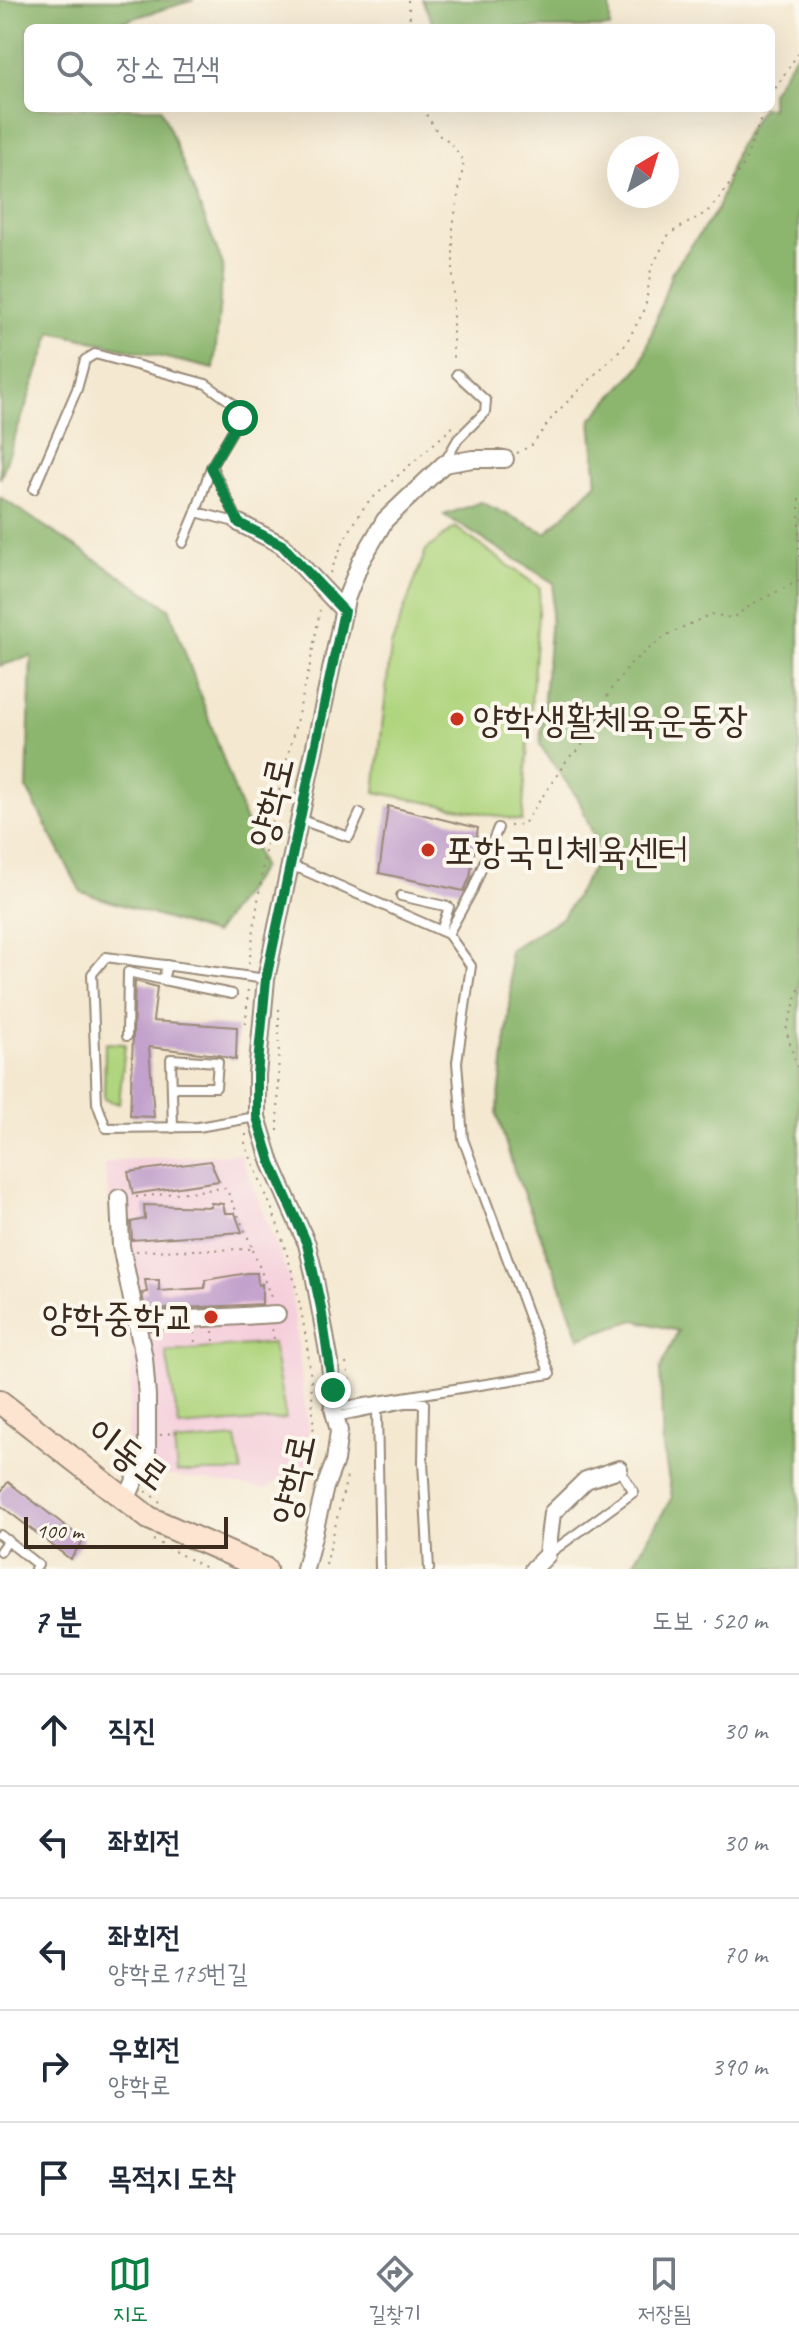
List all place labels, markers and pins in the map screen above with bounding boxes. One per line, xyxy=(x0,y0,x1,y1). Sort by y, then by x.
place label: 양학생활체육운동장 xyxy=(473,696,748,743)
marker: 양학생활체육운동장 xyxy=(448,710,466,728)
place label: 포항국민체육센터 xyxy=(444,827,689,874)
marker: 포항국민체육센터 xyxy=(419,841,437,859)
place label: 양학중학교 xyxy=(42,1294,195,1341)
marker: 양학중학교 xyxy=(202,1308,220,1326)

